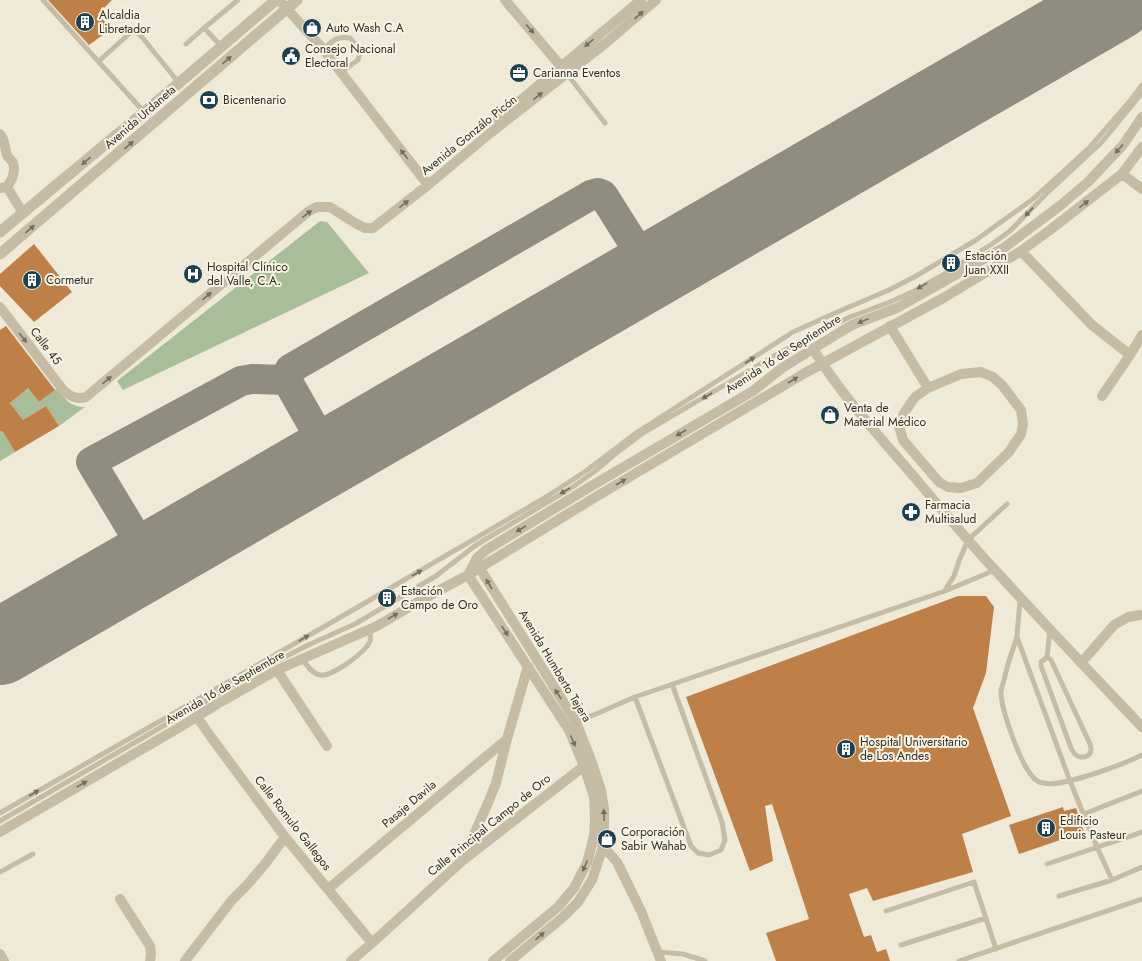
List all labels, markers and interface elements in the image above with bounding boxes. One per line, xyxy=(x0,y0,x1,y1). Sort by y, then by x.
place label: Alcaldia Libretador xyxy=(99,6,152,38)
one-way arrow xyxy=(634,10,644,19)
building icon: Alcaldia Libretador xyxy=(74,11,96,33)
shop icon: Auto Wash C.A xyxy=(301,17,323,39)
place label: Auto Wash C.A xyxy=(326,19,404,37)
one-way arrow xyxy=(526,24,535,35)
one-way arrow xyxy=(584,38,595,47)
place label: Consejo Nacional Electoral xyxy=(305,40,396,72)
public building icon: Consejo Nacional Electoral xyxy=(280,45,302,67)
one-way arrow xyxy=(223,56,232,65)
office icon: Carianna Eventos xyxy=(508,62,530,84)
place label: Carianna Eventos xyxy=(533,64,621,82)
street label: Avenida Urdaneta xyxy=(100,81,180,153)
bank icon: Bicentenario xyxy=(198,89,220,111)
place label: Bicentenario xyxy=(223,91,286,109)
street label: Avenida Gonzálo Picón xyxy=(417,91,521,179)
one-way arrow xyxy=(532,92,543,101)
one-way arrow xyxy=(123,140,134,149)
one-way arrow xyxy=(1114,144,1124,154)
one-way arrow xyxy=(400,149,409,160)
one-way arrow xyxy=(80,157,91,166)
one-way arrow xyxy=(398,200,409,208)
one-way arrow xyxy=(1078,200,1089,208)
one-way arrow xyxy=(1024,207,1033,217)
one-way arrow xyxy=(302,210,312,218)
one-way arrow xyxy=(25,225,35,234)
place label: Estación Juan XXII xyxy=(963,247,1009,279)
building icon: Estación Juan XXII xyxy=(940,252,962,274)
place label: Hospital Clínico del Valle, C.A. xyxy=(207,258,288,290)
hospital icon: Hospital Clínico del Valle, C.A. xyxy=(182,263,204,285)
building icon: Cormetur xyxy=(21,269,43,291)
place label: Cormetur xyxy=(46,271,95,289)
one-way arrow xyxy=(917,283,928,289)
one-way arrow xyxy=(201,292,212,301)
street label: Avenida 16 de Septiembre xyxy=(722,310,844,398)
one-way arrow xyxy=(856,319,868,325)
street label: Calle 45 xyxy=(26,323,66,369)
one-way arrow xyxy=(19,333,28,343)
one-way arrow xyxy=(745,356,755,364)
one-way arrow xyxy=(101,375,112,384)
one-way arrow xyxy=(787,377,799,384)
one-way arrow xyxy=(701,392,713,399)
place label: Venta de Material Médico xyxy=(844,399,927,431)
shop icon: Venta de Material Médico xyxy=(819,404,841,426)
one-way arrow xyxy=(675,430,686,437)
one-way arrow xyxy=(616,478,626,486)
one-way arrow xyxy=(559,488,571,495)
place label: Farmacia Multisalud xyxy=(925,496,976,528)
pharmacy icon: Farmacia Multisalud xyxy=(900,501,922,523)
one-way arrow xyxy=(515,525,527,532)
one-way arrow xyxy=(411,569,423,576)
one-way arrow xyxy=(486,578,493,590)
place label: Estación Campo de Oro xyxy=(401,582,478,614)
building icon: Estación Campo de Oro xyxy=(376,587,398,609)
street label: Avenida Humberto Tejera xyxy=(514,606,596,726)
one-way arrow xyxy=(387,613,399,620)
one-way arrow xyxy=(501,626,509,636)
one-way arrow xyxy=(298,634,310,641)
street label: Avenida 16 de Septiembre xyxy=(162,645,288,729)
one-way arrow xyxy=(555,688,562,700)
place label: Hospital Universitario de Los Andes xyxy=(860,733,968,765)
one-way arrow xyxy=(571,736,577,748)
building icon: Hospital Universitario de Los Andes xyxy=(835,738,857,760)
street label: Calle Principal Campo de Oro xyxy=(424,769,555,880)
street label: Calle Romulo Gallegos xyxy=(250,772,336,874)
street label: Pasaje Davila xyxy=(378,776,440,832)
one-way arrow xyxy=(76,781,88,788)
one-way arrow xyxy=(28,790,39,797)
one-way arrow xyxy=(601,808,607,821)
place label: Edificio Louis Pasteur xyxy=(1060,812,1127,844)
building icon: Edificio Louis Pasteur xyxy=(1035,817,1057,839)
place label: Corporación Sabir Wahab xyxy=(621,823,687,855)
shop icon: Corporación Sabir Wahab xyxy=(596,828,618,850)
one-way arrow xyxy=(582,860,588,872)
one-way arrow xyxy=(535,932,546,941)

